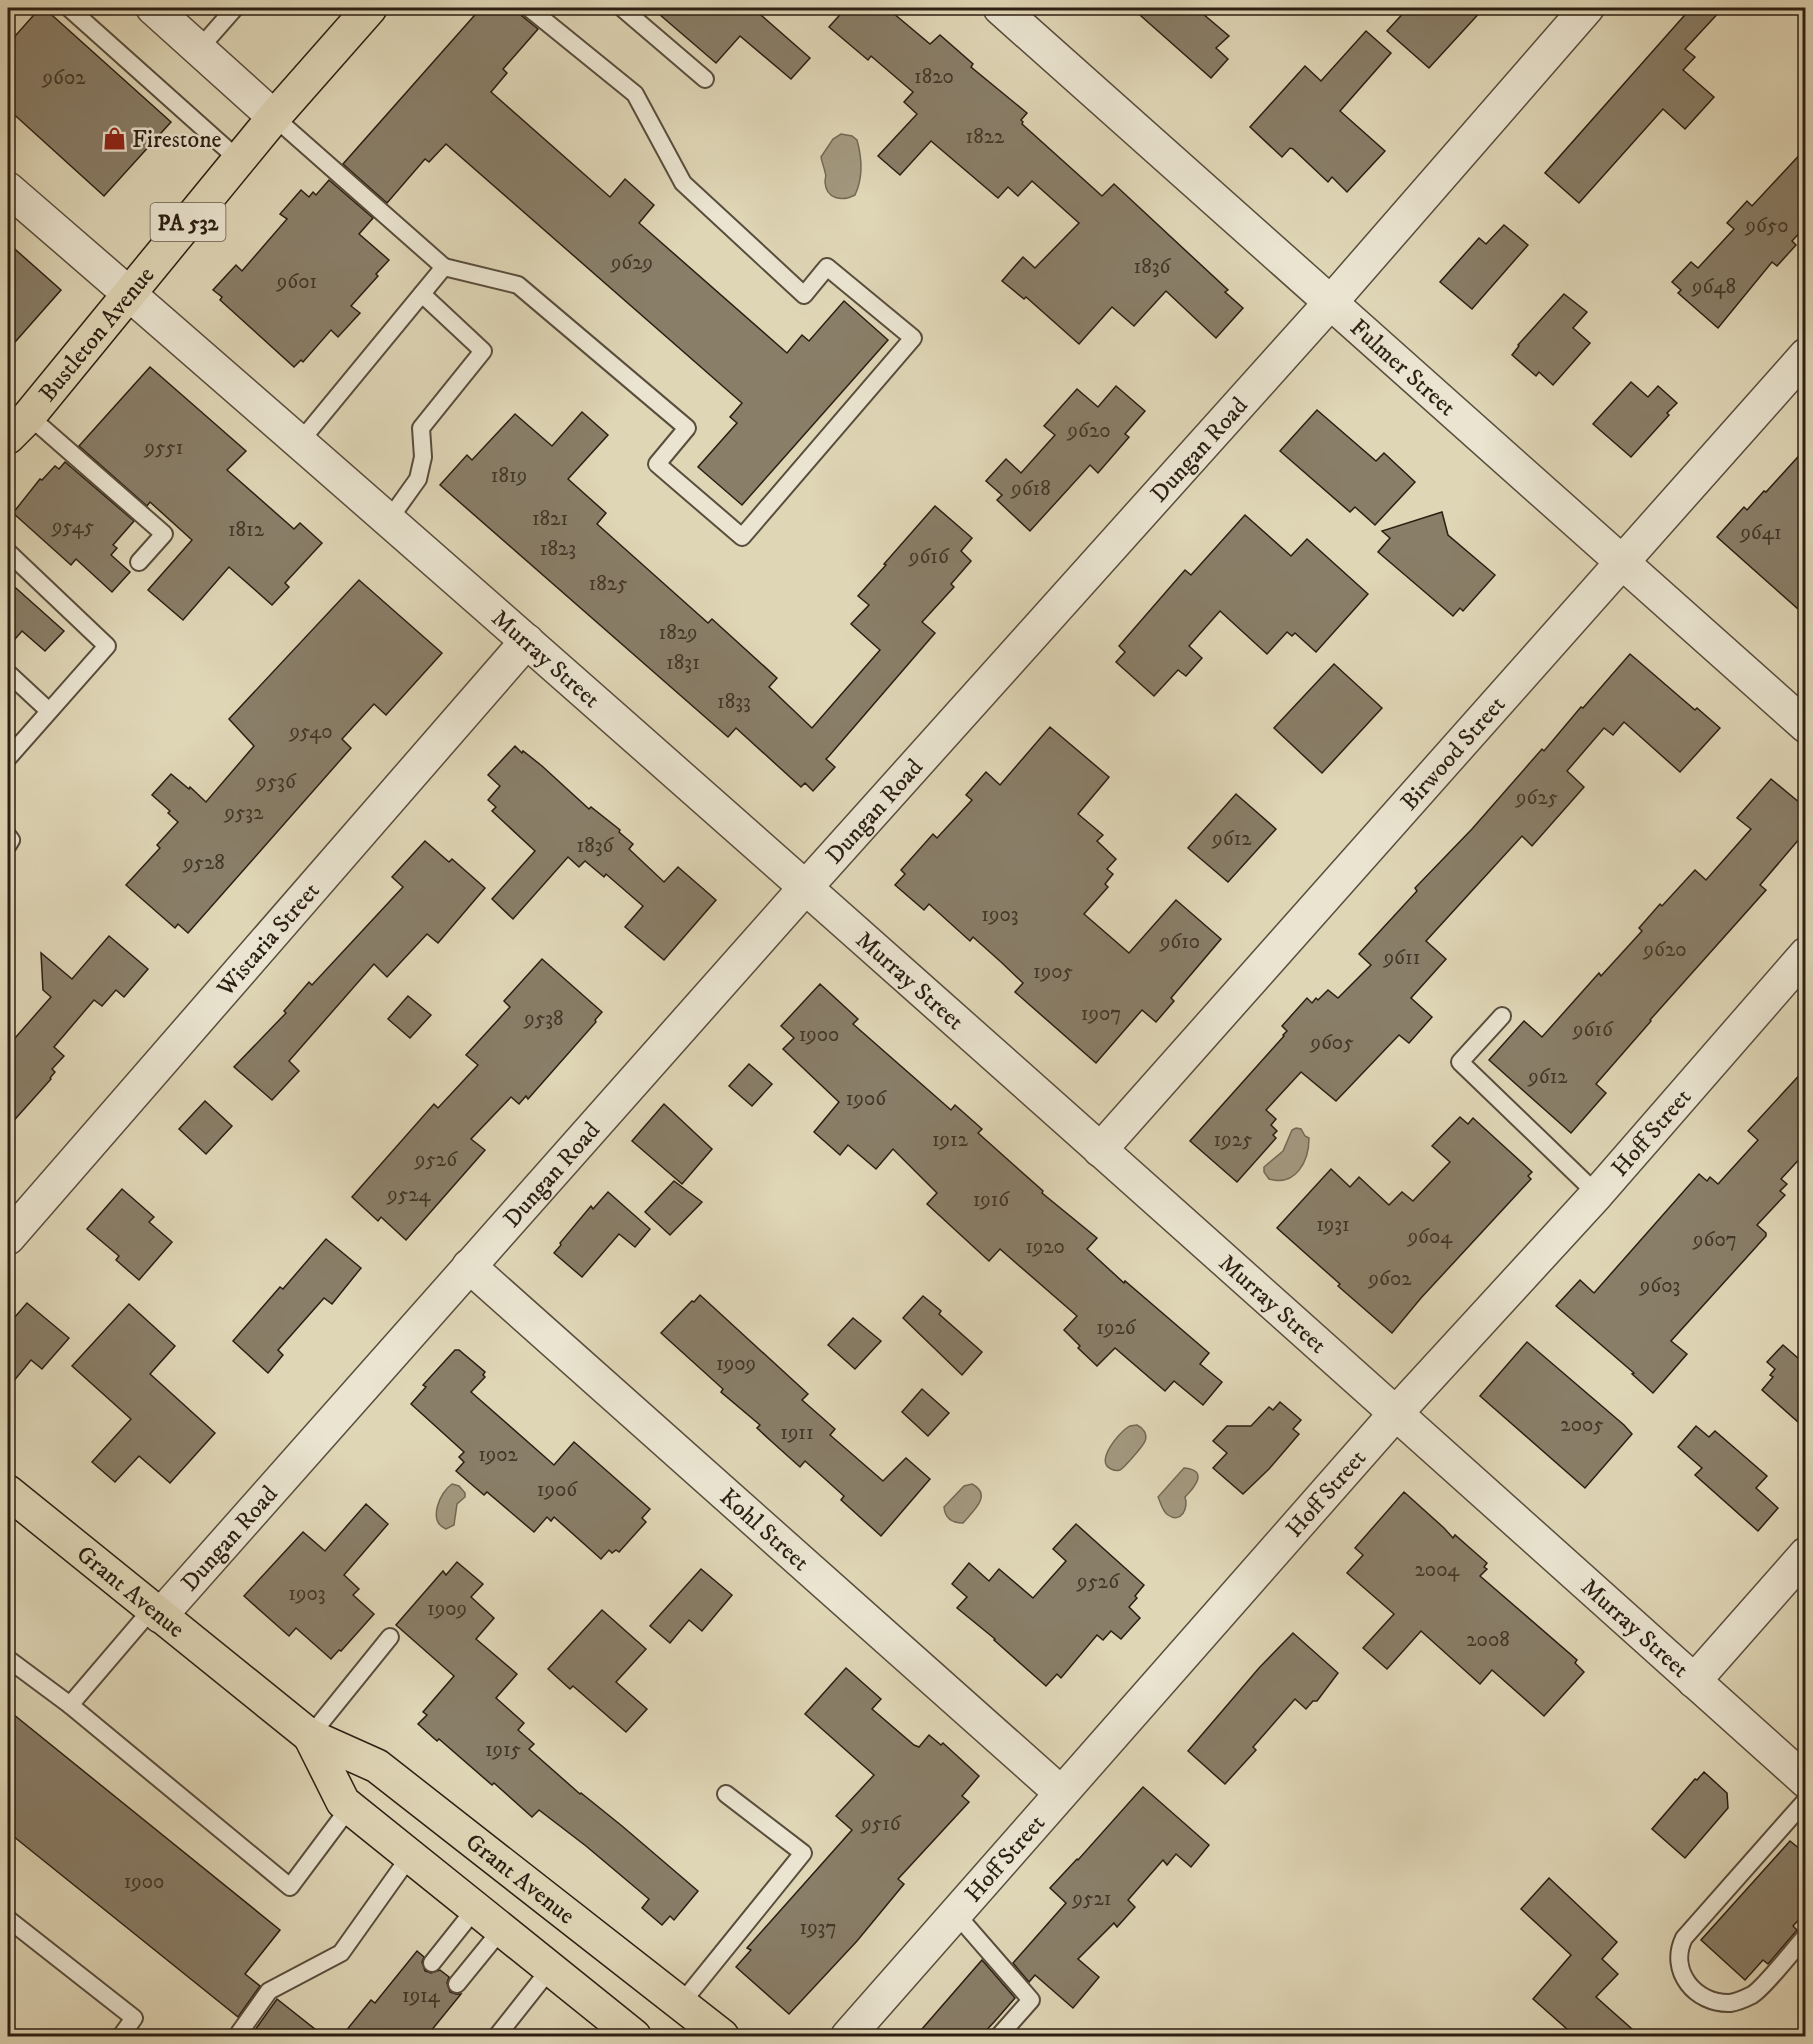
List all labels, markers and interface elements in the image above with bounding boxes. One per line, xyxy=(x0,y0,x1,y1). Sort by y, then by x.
house number: 1820 xyxy=(914,64,954,90)
house number: 9602 xyxy=(41,65,86,91)
house number: 1822 xyxy=(966,124,1005,150)
place label: Firestone xyxy=(132,125,222,155)
shop icon: Firestone xyxy=(101,126,127,152)
road number: PA 532 xyxy=(150,203,225,241)
house number: 9650 xyxy=(1744,213,1789,239)
house number: 9629 xyxy=(610,250,653,276)
house number: 1836 xyxy=(1134,254,1172,280)
street label: Bustleton Avenue xyxy=(33,261,161,408)
house number: 9601 xyxy=(276,269,317,295)
house number: 9648 xyxy=(1691,274,1736,300)
street label: Fulmer Street xyxy=(1343,313,1462,423)
street label: Dungan Road xyxy=(1144,391,1254,509)
house number: 9620 xyxy=(1066,418,1111,444)
house number: 9551 xyxy=(143,435,184,461)
house number: 1819 xyxy=(491,463,527,489)
house number: 9618 xyxy=(1010,476,1051,502)
house number: 1821 xyxy=(532,506,568,532)
house number: 9545 xyxy=(51,514,94,540)
house number: 1812 xyxy=(228,517,265,543)
house number: 9641 xyxy=(1739,520,1782,546)
house number: 1823 xyxy=(540,536,576,562)
house number: 9616 xyxy=(908,544,950,570)
house number: 1825 xyxy=(589,571,627,597)
street label: Murray Street xyxy=(485,603,606,715)
house number: 1829 xyxy=(658,620,698,646)
house number: 1831 xyxy=(666,650,700,676)
house number: 1833 xyxy=(717,689,751,715)
street label: Birwood Street xyxy=(1395,690,1512,817)
house number: 9540 xyxy=(288,719,333,745)
street label: Dungan Road xyxy=(820,753,930,871)
house number: 9536 xyxy=(255,769,297,795)
house number: 9625 xyxy=(1515,785,1558,811)
house number: 9532 xyxy=(223,800,264,826)
house number: 9612 xyxy=(1211,826,1252,852)
house number: 1836 xyxy=(577,833,615,859)
house number: 9528 xyxy=(182,850,225,876)
street label: Wistaria Street xyxy=(210,876,326,1004)
house number: 1903 xyxy=(981,902,1019,928)
street label: Murray Street xyxy=(849,925,970,1037)
house number: 9610 xyxy=(1159,929,1200,955)
house number: 9620 xyxy=(1642,937,1687,963)
house number: 9611 xyxy=(1383,945,1420,971)
house number: 1905 xyxy=(1033,959,1073,985)
house number: 1907 xyxy=(1081,1001,1121,1027)
house number: 9538 xyxy=(523,1006,564,1032)
house number: 9616 xyxy=(1572,1017,1614,1043)
house number: 1900 xyxy=(799,1022,839,1048)
house number: 9605 xyxy=(1309,1030,1354,1056)
house number: 9612 xyxy=(1527,1064,1568,1090)
street label: Hoff Street xyxy=(1605,1082,1698,1183)
house number: 1906 xyxy=(846,1086,887,1112)
street label: Dungan Road xyxy=(497,1116,607,1234)
house number: 1912 xyxy=(932,1127,969,1153)
house number: 1925 xyxy=(1214,1127,1252,1153)
house number: 9526 xyxy=(414,1147,458,1173)
house number: 9524 xyxy=(386,1182,432,1208)
house number: 1916 xyxy=(973,1187,1010,1213)
house number: 1931 xyxy=(1316,1212,1350,1238)
house number: 9604 xyxy=(1407,1224,1453,1250)
house number: 9607 xyxy=(1692,1227,1737,1253)
house number: 1920 xyxy=(1025,1234,1065,1260)
street label: Murray Street xyxy=(1212,1248,1333,1360)
house number: 9602 xyxy=(1367,1266,1412,1292)
house number: 9603 xyxy=(1639,1273,1680,1299)
house number: 1926 xyxy=(1096,1315,1137,1341)
house number: 1909 xyxy=(716,1351,756,1377)
house number: 2005 xyxy=(1560,1412,1604,1438)
house number: 1911 xyxy=(780,1420,814,1446)
house number: 1902 xyxy=(478,1442,519,1468)
street label: Hoff Street xyxy=(1280,1444,1373,1544)
house number: 1906 xyxy=(537,1477,578,1503)
street label: Dungan Road xyxy=(175,1480,285,1598)
street label: Kohl Street xyxy=(713,1482,815,1578)
street label: Grant Avenue xyxy=(70,1539,190,1645)
house number: 2004 xyxy=(1415,1557,1460,1583)
house number: 9526 xyxy=(1076,1569,1120,1595)
street label: Murray Street xyxy=(1574,1572,1695,1685)
house number: 1903 xyxy=(288,1581,326,1607)
house number: 1909 xyxy=(427,1596,467,1622)
house number: 2008 xyxy=(1466,1627,1510,1653)
house number: 1915 xyxy=(485,1737,521,1763)
street label: Hoff Street xyxy=(959,1808,1052,1909)
house number: 9516 xyxy=(860,1811,902,1837)
street label: Grant Avenue xyxy=(459,1827,581,1931)
house number: 1900 xyxy=(124,1869,164,1895)
house number: 9521 xyxy=(1072,1886,1111,1912)
house number: 1937 xyxy=(799,1915,837,1941)
house number: 1914 xyxy=(402,1983,441,2009)

